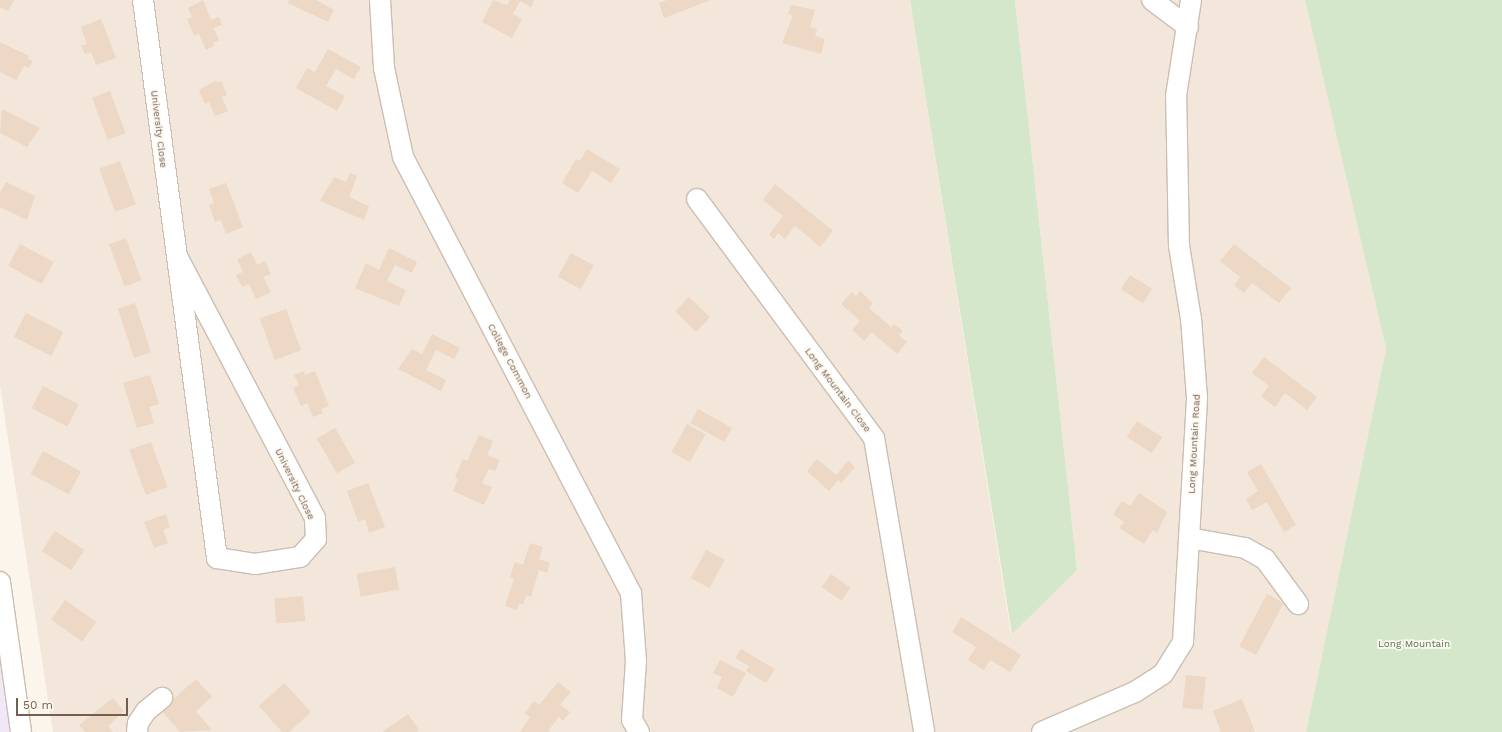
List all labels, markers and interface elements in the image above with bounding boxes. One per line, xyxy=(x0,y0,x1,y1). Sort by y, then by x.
street label: University Close xyxy=(148,89,170,169)
street label: College Common xyxy=(485,321,535,401)
street label: Long Mountain Close xyxy=(802,345,874,435)
street label: Long Mountain Road xyxy=(1185,394,1203,494)
street label: University Close xyxy=(272,446,318,522)
park label: Long Mountain xyxy=(1378,638,1450,650)
scale bar xyxy=(18,690,130,716)
text: 50 m xyxy=(23,698,53,712)

